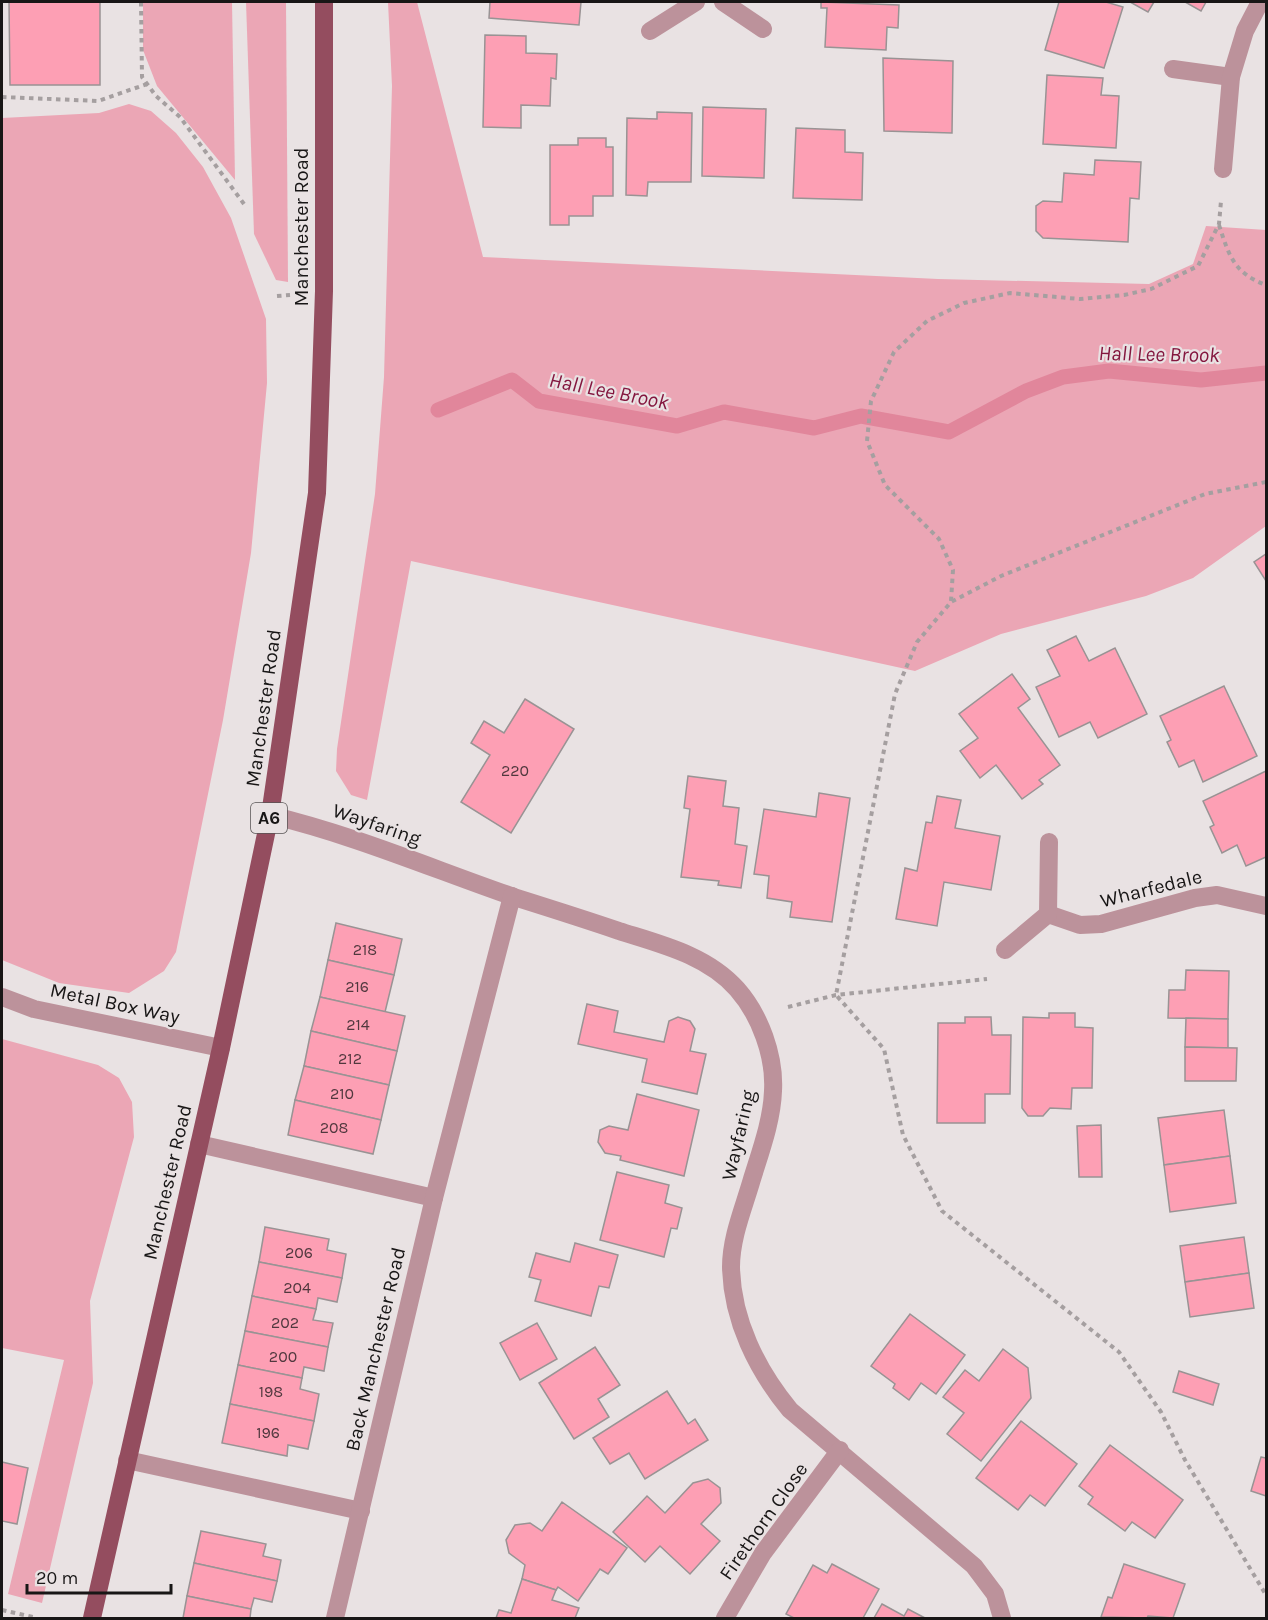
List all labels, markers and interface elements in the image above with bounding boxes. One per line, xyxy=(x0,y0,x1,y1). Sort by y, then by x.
street label: Manchester Road xyxy=(290,148,313,307)
water label: Hall Lee Brook xyxy=(1098,341,1220,367)
water label: Hall Lee Brook xyxy=(547,368,671,414)
street label: Manchester Road xyxy=(241,628,286,788)
house number: 220 xyxy=(501,761,529,780)
street label: Wayfaring xyxy=(330,799,424,850)
road number: A6 xyxy=(251,803,287,833)
street label: Wharfedale xyxy=(1098,865,1204,912)
house number: 218 xyxy=(353,940,377,959)
house number: 216 xyxy=(345,977,369,996)
street label: Metal Box Way xyxy=(48,979,182,1028)
house number: 214 xyxy=(346,1015,370,1034)
house number: 212 xyxy=(338,1049,362,1068)
house number: 210 xyxy=(330,1084,354,1103)
street label: Wayfaring xyxy=(717,1088,760,1183)
street label: Manchester Road xyxy=(138,1102,197,1262)
house number: 208 xyxy=(320,1118,348,1137)
house number: 206 xyxy=(285,1243,313,1262)
street label: Back Manchester Road xyxy=(341,1245,410,1453)
house number: 204 xyxy=(283,1278,311,1297)
house number: 202 xyxy=(271,1313,299,1332)
house number: 200 xyxy=(269,1347,297,1366)
house number: 198 xyxy=(259,1382,283,1401)
house number: 196 xyxy=(256,1423,280,1442)
street label: Firethorn Close xyxy=(714,1458,812,1584)
scale bar xyxy=(27,1557,171,1595)
text: 20 m xyxy=(36,1567,78,1589)

